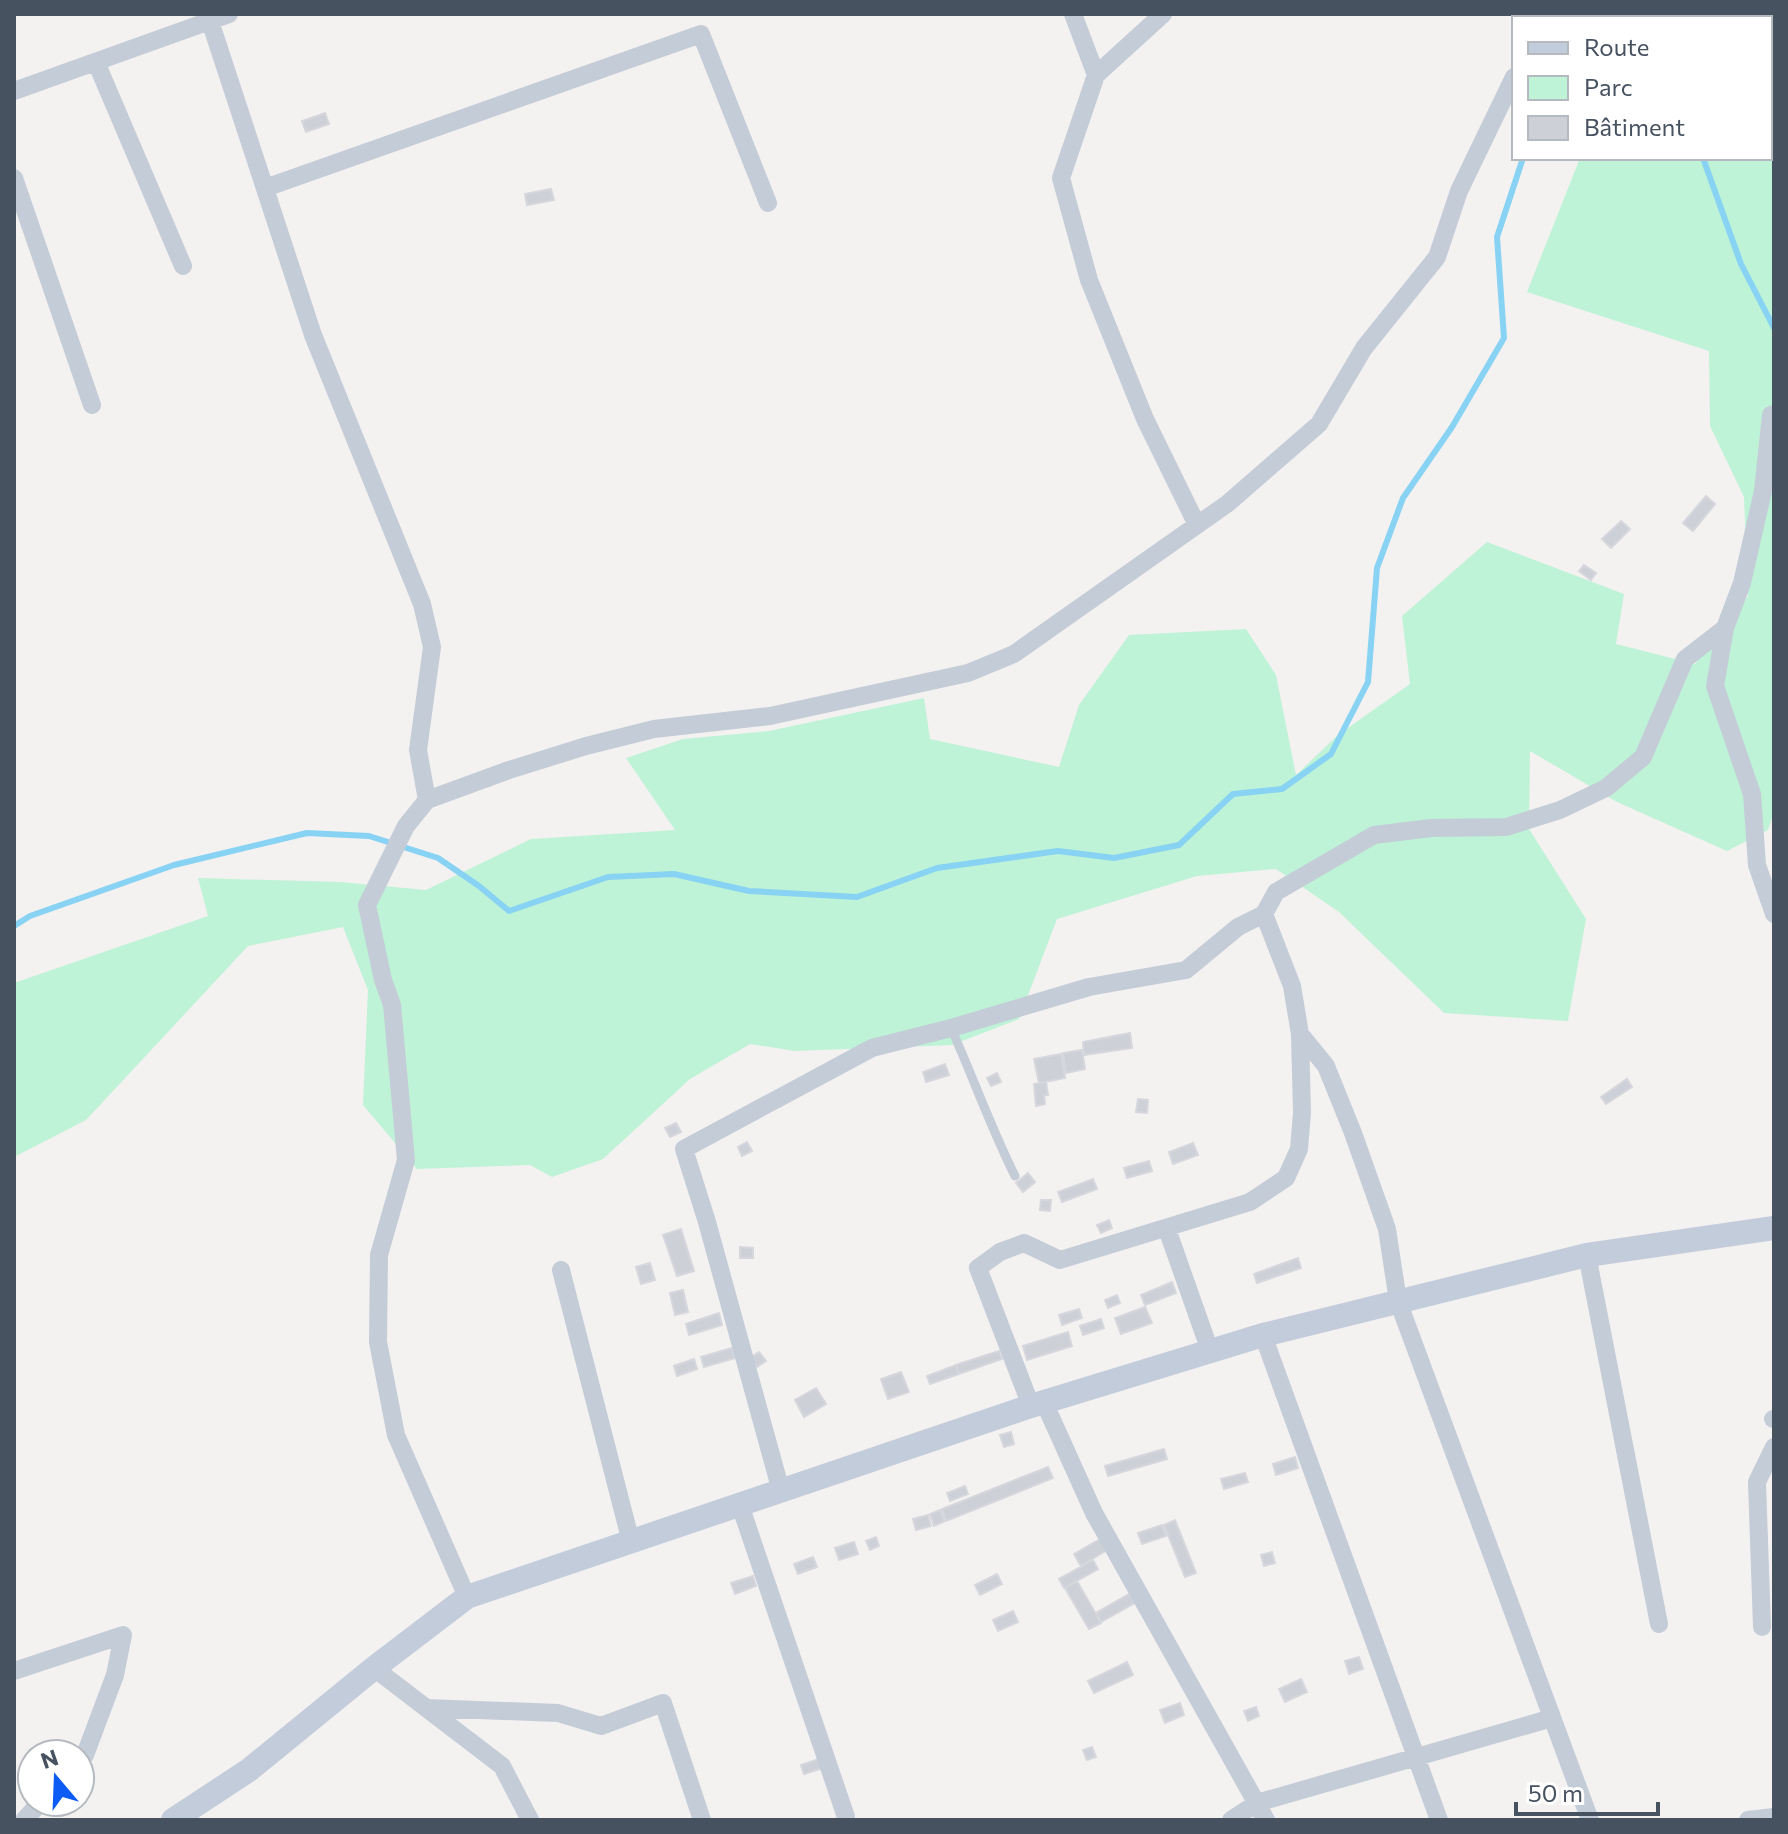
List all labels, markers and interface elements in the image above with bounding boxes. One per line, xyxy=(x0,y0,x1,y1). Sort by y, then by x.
legend xyxy=(1512,16,1772,160)
text: Route xyxy=(1584,32,1649,61)
text: Parc xyxy=(1584,72,1633,101)
text: Bâtiment xyxy=(1584,112,1685,141)
north arrow xyxy=(16,1738,96,1818)
text: N xyxy=(37,1743,62,1774)
scale bar xyxy=(1516,1766,1658,1816)
text: 50 m xyxy=(1528,1778,1583,1807)

